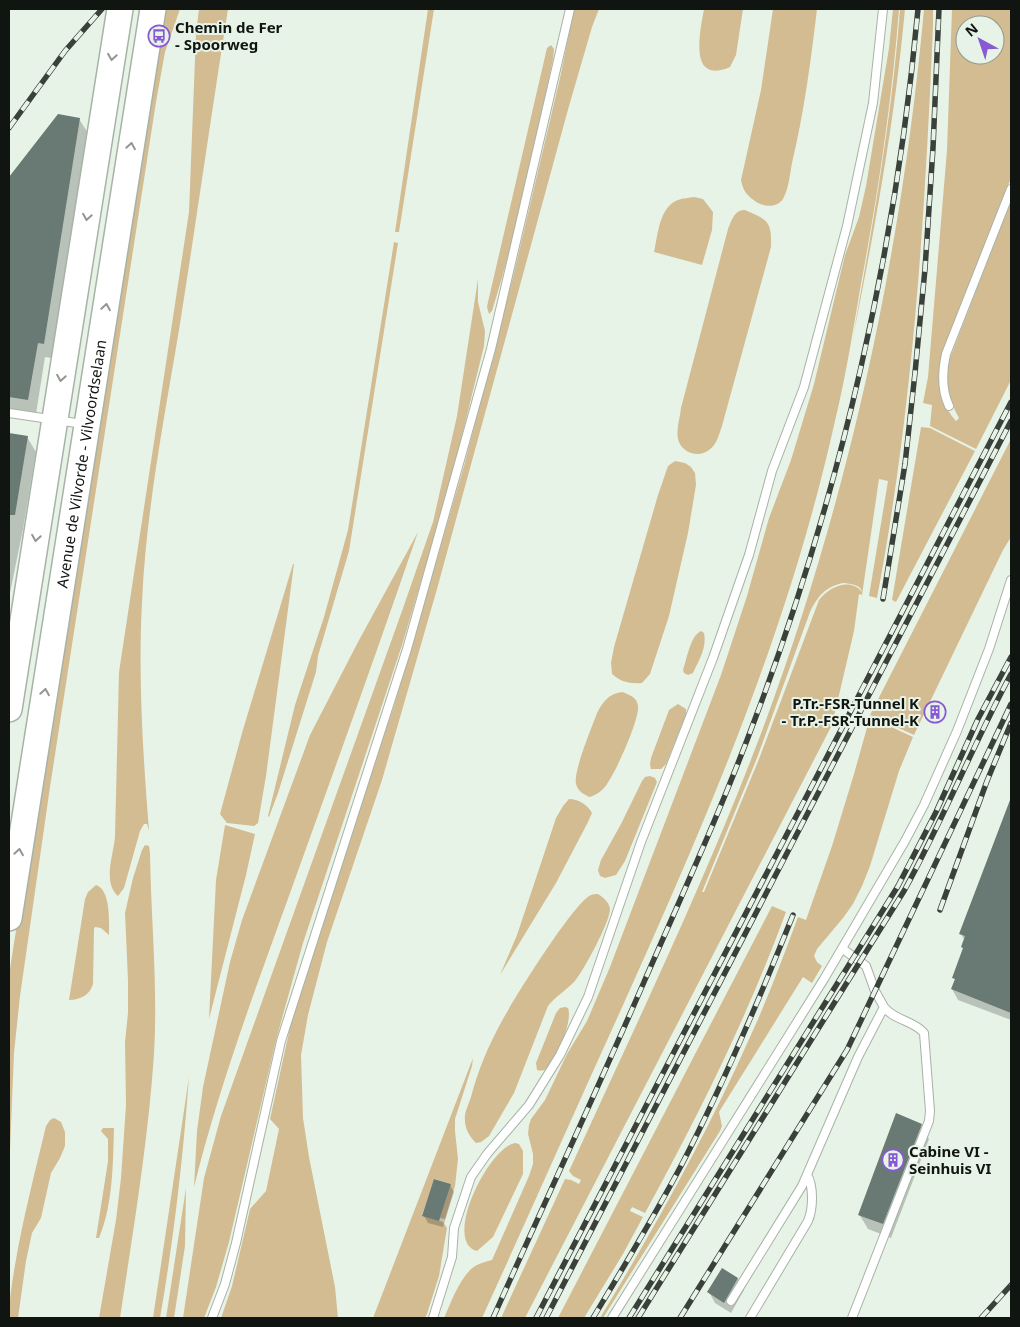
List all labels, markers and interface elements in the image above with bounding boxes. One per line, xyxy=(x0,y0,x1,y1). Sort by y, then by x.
north arrow xyxy=(955,15,1005,65)
place label: Chemin de Fer - Spoorweg xyxy=(175,17,283,54)
text: N xyxy=(961,19,982,41)
bus stop icon: Chemin de Fer - Spoorweg xyxy=(147,24,171,48)
one-way arrow xyxy=(107,53,118,61)
one-way arrow xyxy=(126,142,136,151)
one-way arrow xyxy=(82,213,92,222)
one-way arrow xyxy=(100,302,110,311)
street label: Avenue de Vilvorde - Vilvoordselaan xyxy=(51,338,111,589)
one-way arrow xyxy=(57,374,67,382)
one-way arrow xyxy=(31,534,41,543)
one-way arrow xyxy=(39,688,49,696)
place label: P.Tr.-FSR-Tunnel K - Tr.P.-FSR-Tunnel-K xyxy=(782,693,919,730)
building icon: P.Tr.-FSR-Tunnel K - Tr.P.-FSR-Tunnel-K xyxy=(923,700,947,724)
one-way arrow xyxy=(14,848,24,857)
place label: Cabine VI - Seinhuis VI xyxy=(909,1141,992,1178)
building icon: Cabine VI - Seinhuis VI xyxy=(881,1148,905,1172)

